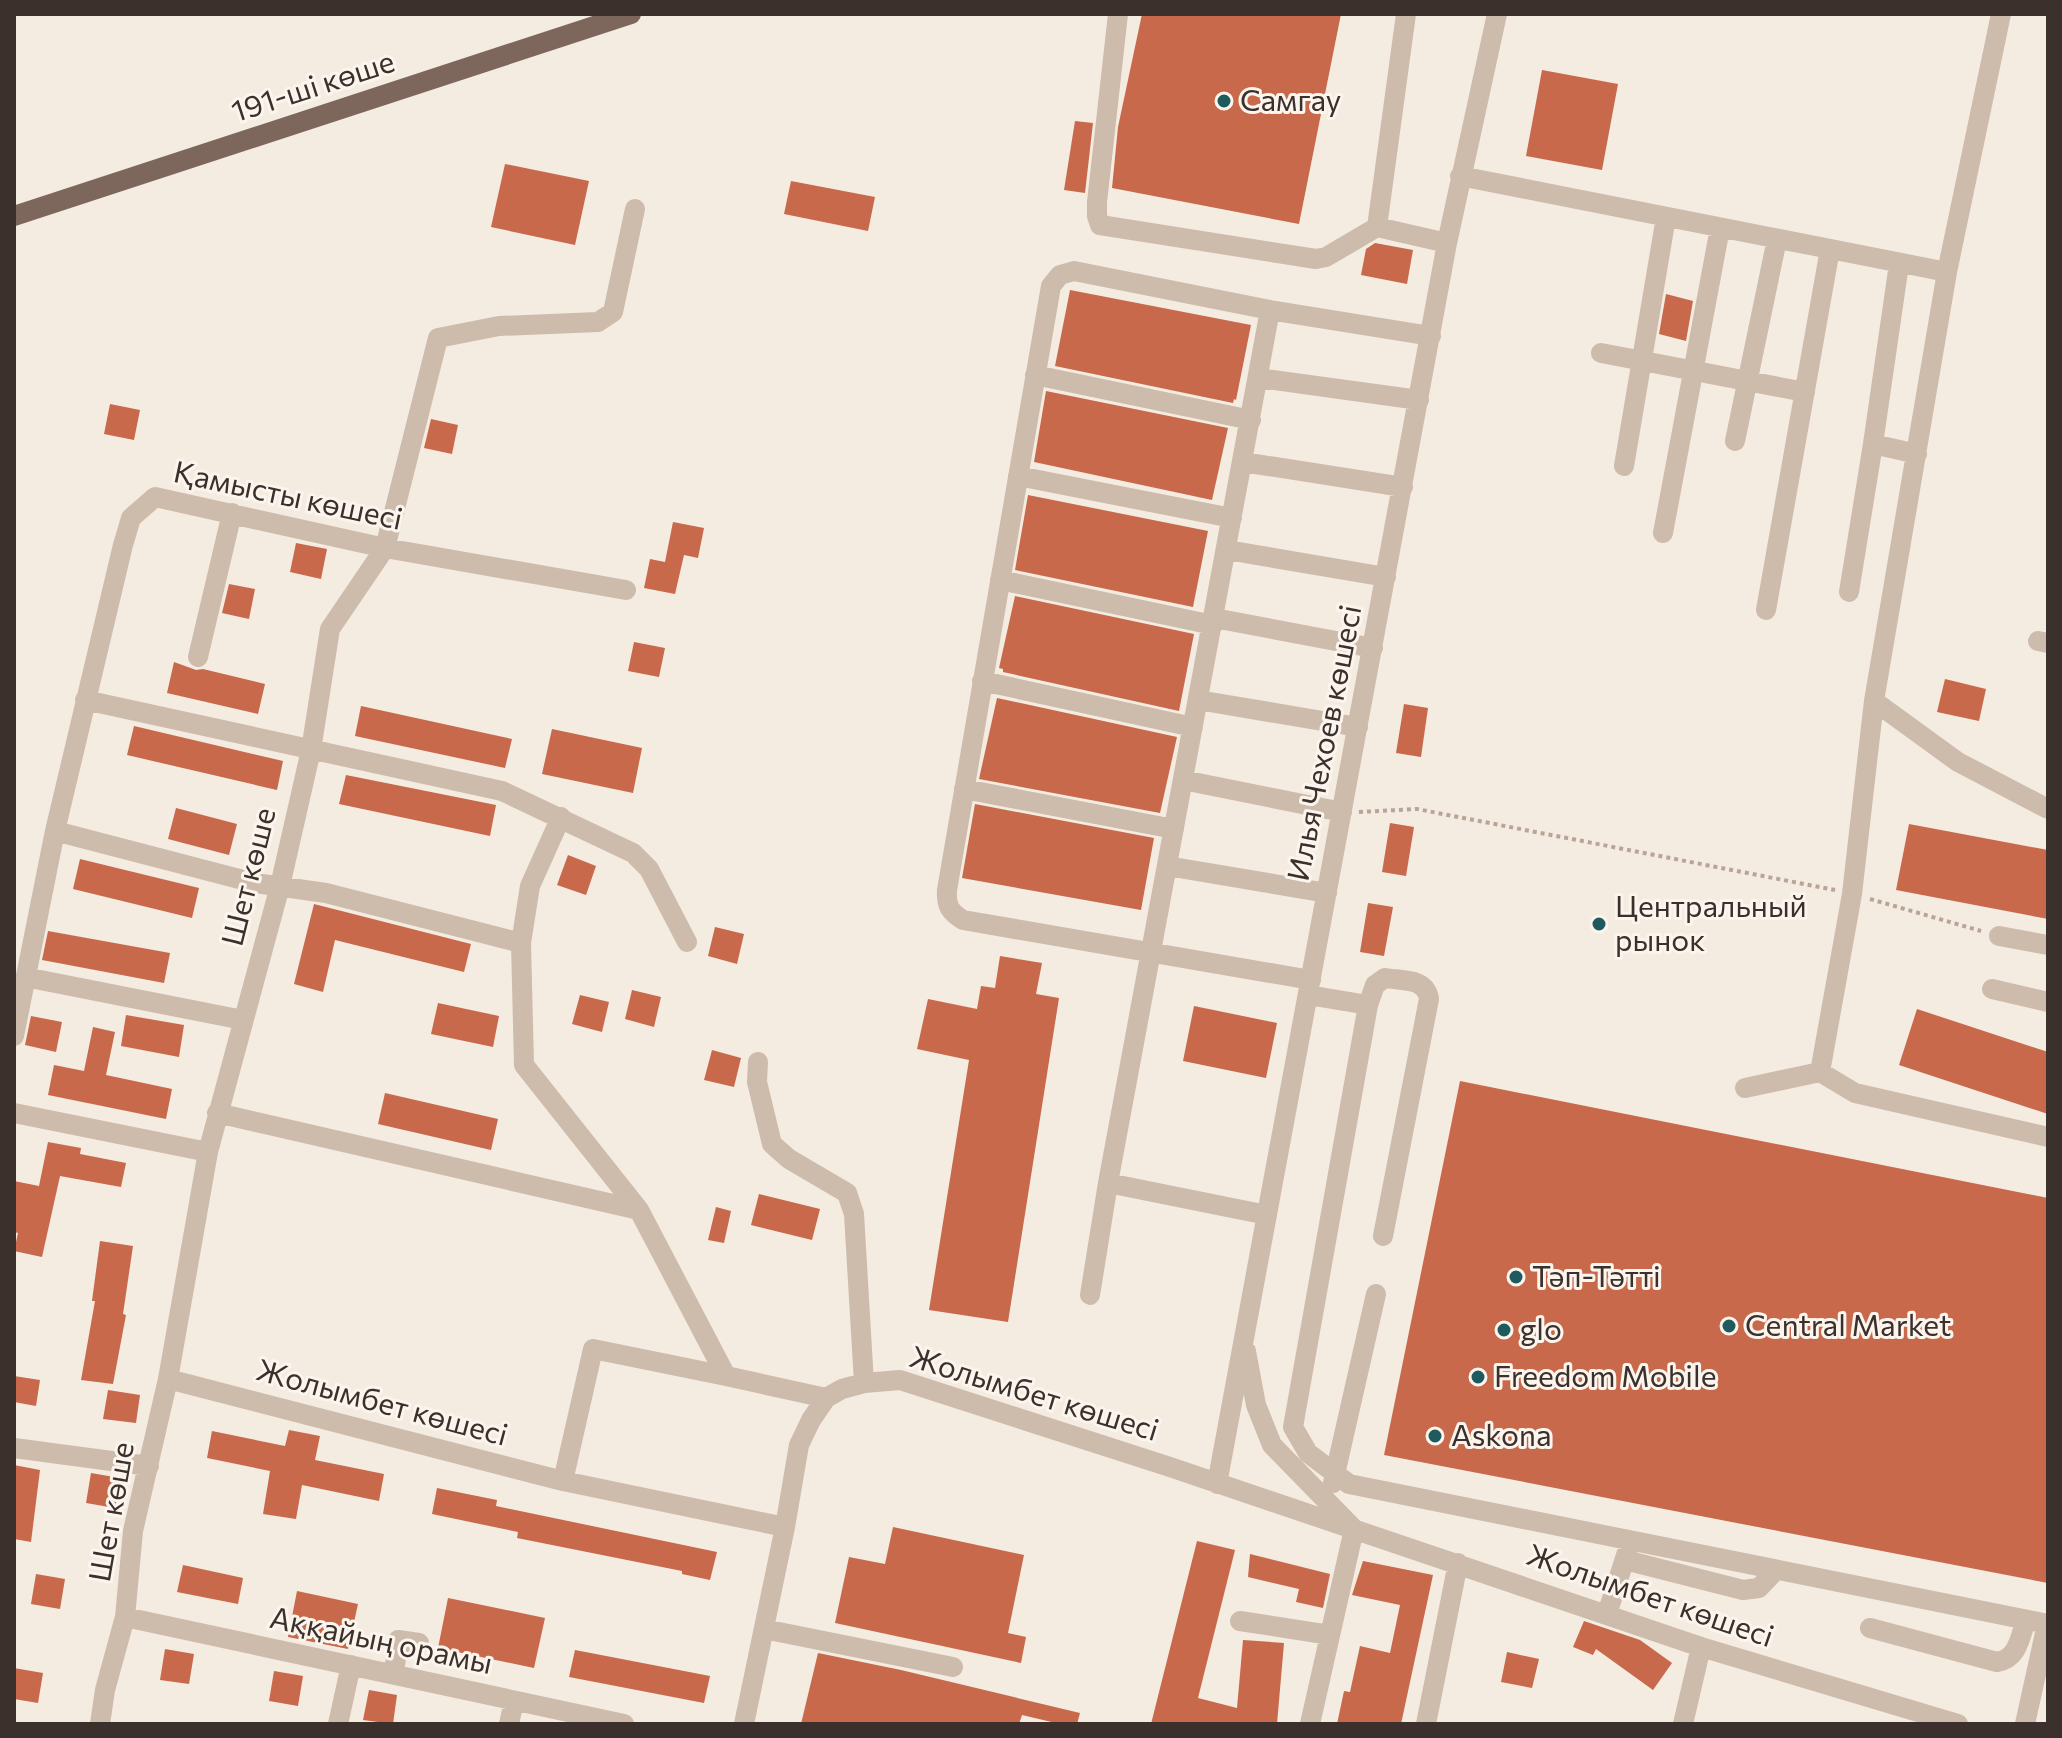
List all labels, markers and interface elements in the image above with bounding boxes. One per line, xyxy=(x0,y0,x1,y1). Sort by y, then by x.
street label: 191-ші көше xyxy=(226,41,398,128)
place label: Самгау xyxy=(1240,80,1341,117)
marker: Самгау xyxy=(1215,92,1233,110)
street label: Қамысты көшесі xyxy=(171,451,406,536)
street label: Илья Чехоев көшесі xyxy=(1278,601,1367,884)
street label: Шет көше xyxy=(212,803,282,949)
place label: Центральный рынок xyxy=(1615,886,1807,957)
marker: Центральный рынок xyxy=(1590,915,1608,933)
place label: Тәп-Тәтті xyxy=(1532,1256,1661,1293)
marker: Тәп-Тәтті xyxy=(1507,1268,1525,1286)
place label: Central Market xyxy=(1745,1305,1951,1342)
place label: glo xyxy=(1520,1309,1562,1346)
marker: Central Market xyxy=(1720,1317,1738,1335)
marker: glo xyxy=(1495,1321,1513,1339)
street label: Жолымбет көшесі xyxy=(906,1336,1164,1447)
street label: Жолымбет көшесі xyxy=(253,1349,512,1452)
place label: Freedom Mobile xyxy=(1494,1356,1717,1393)
marker: Freedom Mobile xyxy=(1469,1368,1487,1386)
place label: Askona xyxy=(1451,1415,1552,1452)
marker: Askona xyxy=(1426,1427,1444,1445)
street label: Шет көше xyxy=(79,1439,140,1584)
street label: Жолымбет көшесі xyxy=(1523,1534,1779,1653)
street label: Аққайың орамы xyxy=(267,1597,496,1680)

